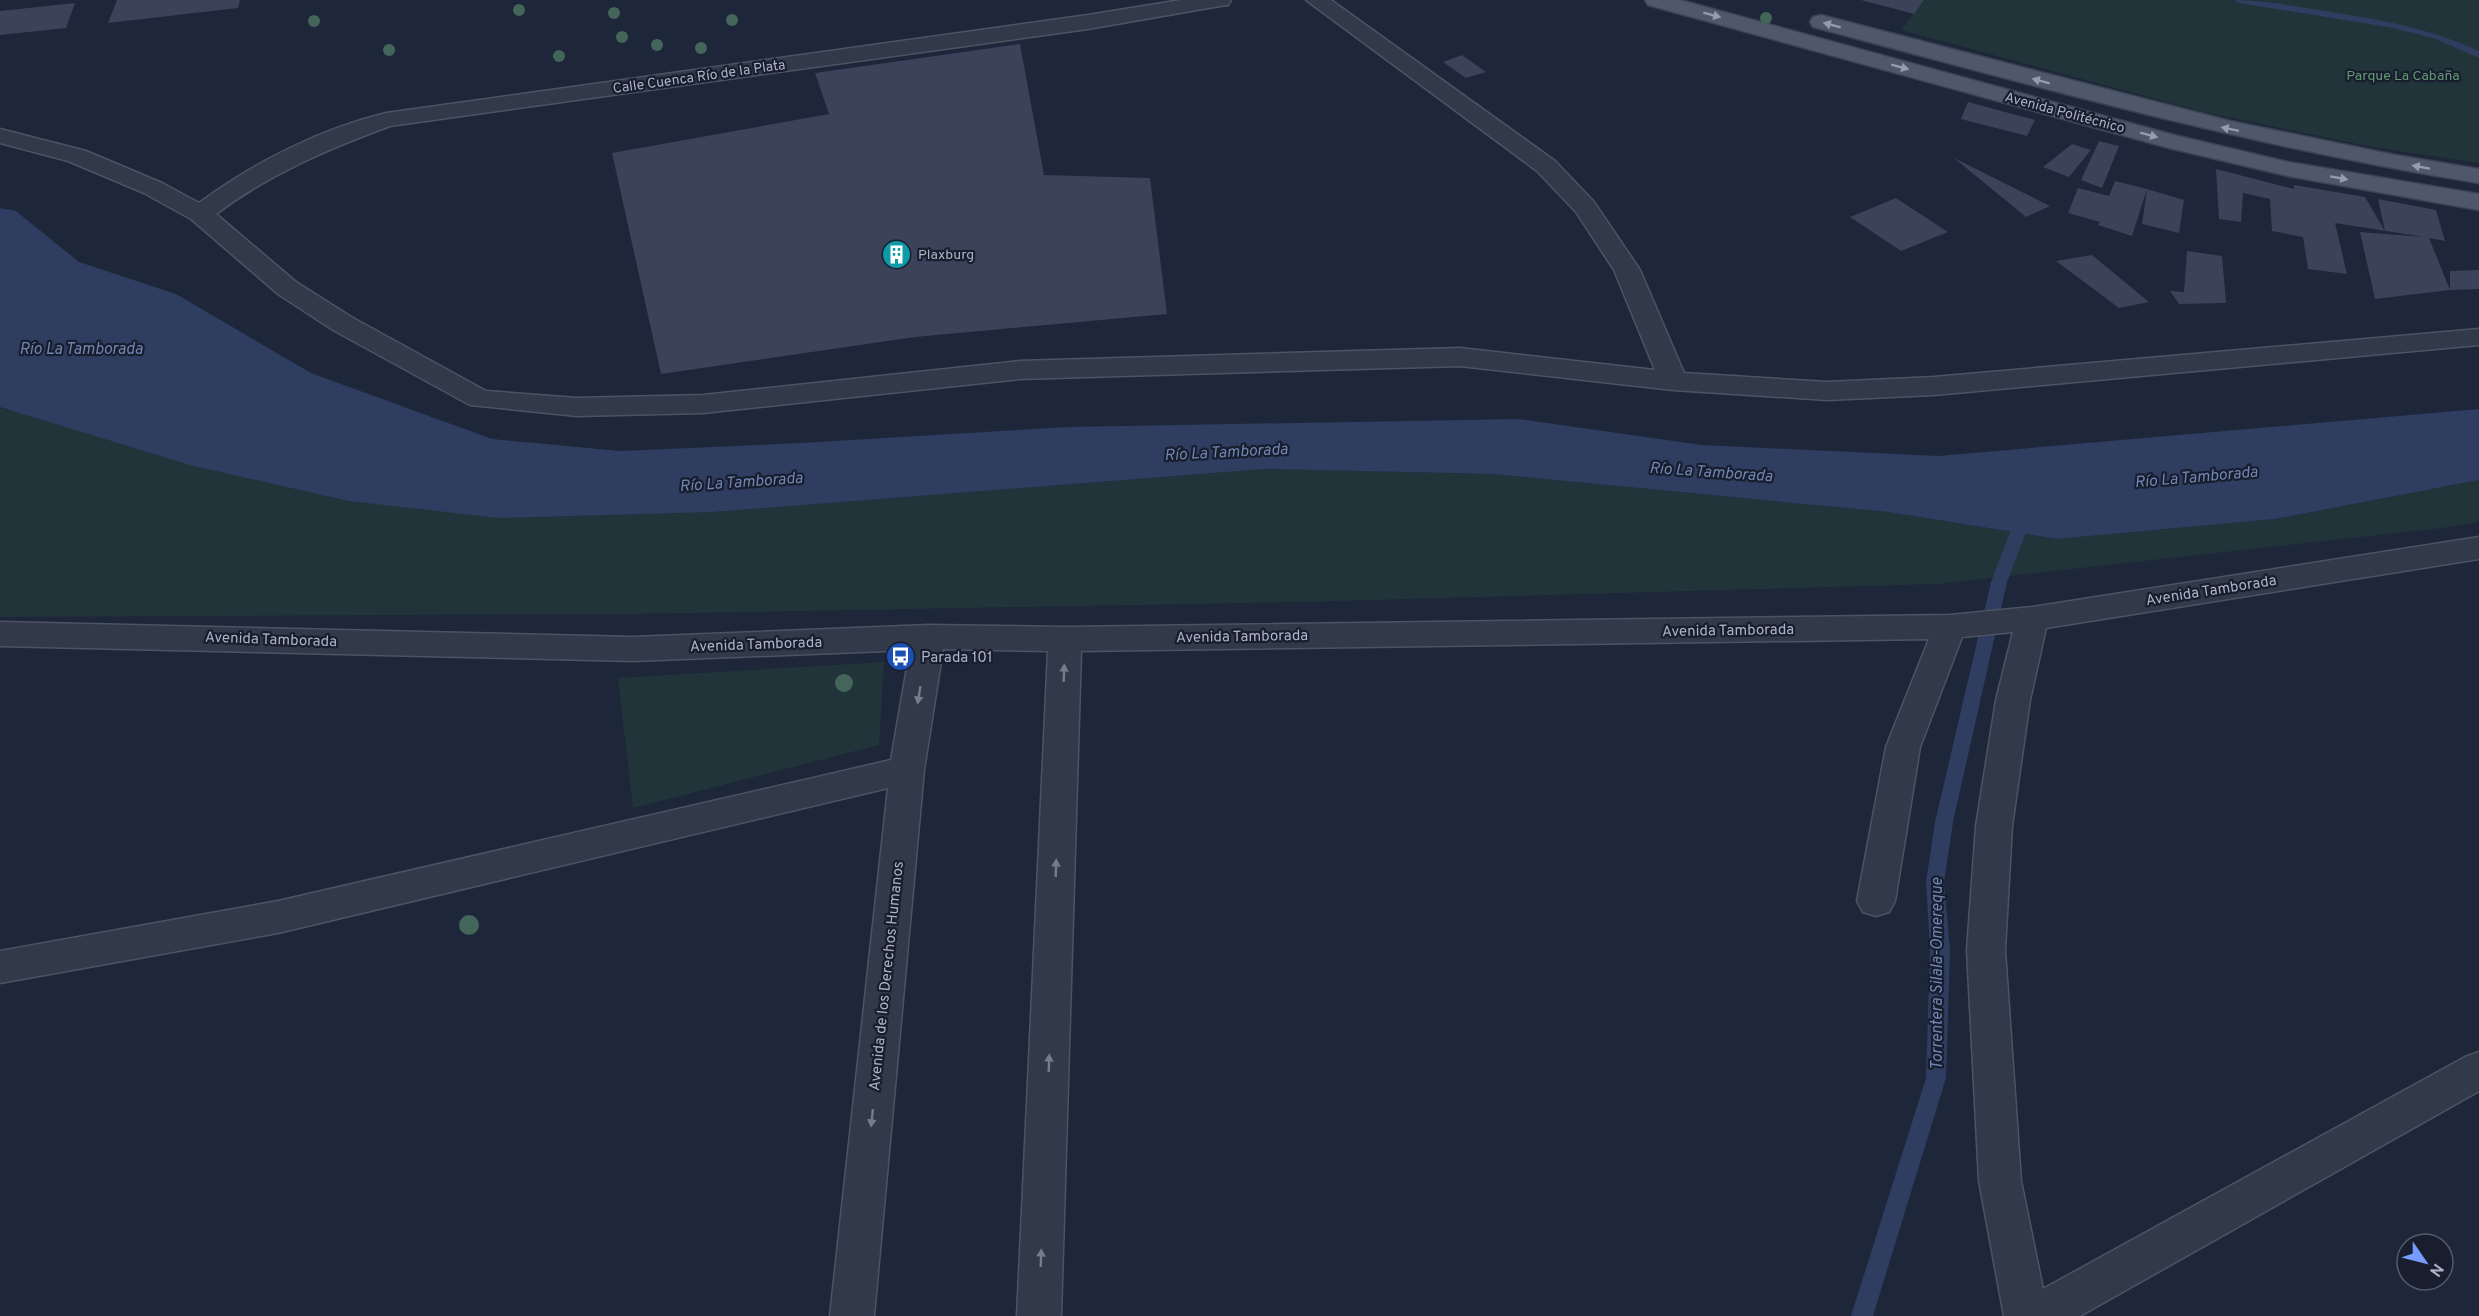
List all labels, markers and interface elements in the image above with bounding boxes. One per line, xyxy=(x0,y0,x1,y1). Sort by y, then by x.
one-way arrow xyxy=(1703,11,1721,21)
one-way arrow xyxy=(1823,19,1842,29)
street label: Calle Cuenca Río de la Plata xyxy=(612,57,786,98)
one-way arrow xyxy=(1891,63,1909,72)
park label: Parque La Cabaña xyxy=(2346,68,2460,85)
one-way arrow xyxy=(2032,75,2050,85)
street label: Avenida Politécnico xyxy=(2003,89,2127,138)
one-way arrow xyxy=(2220,124,2239,133)
one-way arrow xyxy=(2140,131,2158,140)
one-way arrow xyxy=(2412,162,2431,171)
one-way arrow xyxy=(2330,174,2349,183)
building icon: Plaxburg xyxy=(881,238,913,270)
place label: Plaxburg xyxy=(918,247,974,264)
water label: Río La Tamborada xyxy=(19,340,144,360)
water label: Río La Tamborada xyxy=(1164,440,1289,466)
water label: Río La Tamborada xyxy=(1649,459,1774,487)
water label: Río La Tamborada xyxy=(2134,463,2259,493)
water label: Río La Tamborada xyxy=(679,469,804,497)
street label: Avenida Tamborada xyxy=(2144,572,2278,611)
street label: Avenida Tamborada xyxy=(1662,621,1794,642)
street label: Avenida Tamborada xyxy=(1176,627,1308,648)
street label: Avenida Tamborada xyxy=(205,629,337,652)
street label: Avenida Tamborada xyxy=(690,634,822,657)
bus stop icon: Parada 101 xyxy=(884,641,916,673)
place label: Parada 101 xyxy=(921,649,993,668)
one-way arrow xyxy=(1059,663,1068,682)
one-way arrow xyxy=(915,685,924,704)
one-way arrow xyxy=(1052,858,1061,877)
street label: Avenida de los Derechos Humanos xyxy=(866,860,909,1092)
water label: Torrentera Silala-Omereque xyxy=(1928,877,1948,1070)
one-way arrow xyxy=(1044,1053,1053,1072)
one-way arrow xyxy=(867,1108,877,1127)
north arrow xyxy=(2395,1232,2455,1292)
one-way arrow xyxy=(1036,1248,1046,1267)
text: N xyxy=(2424,1259,2447,1280)

